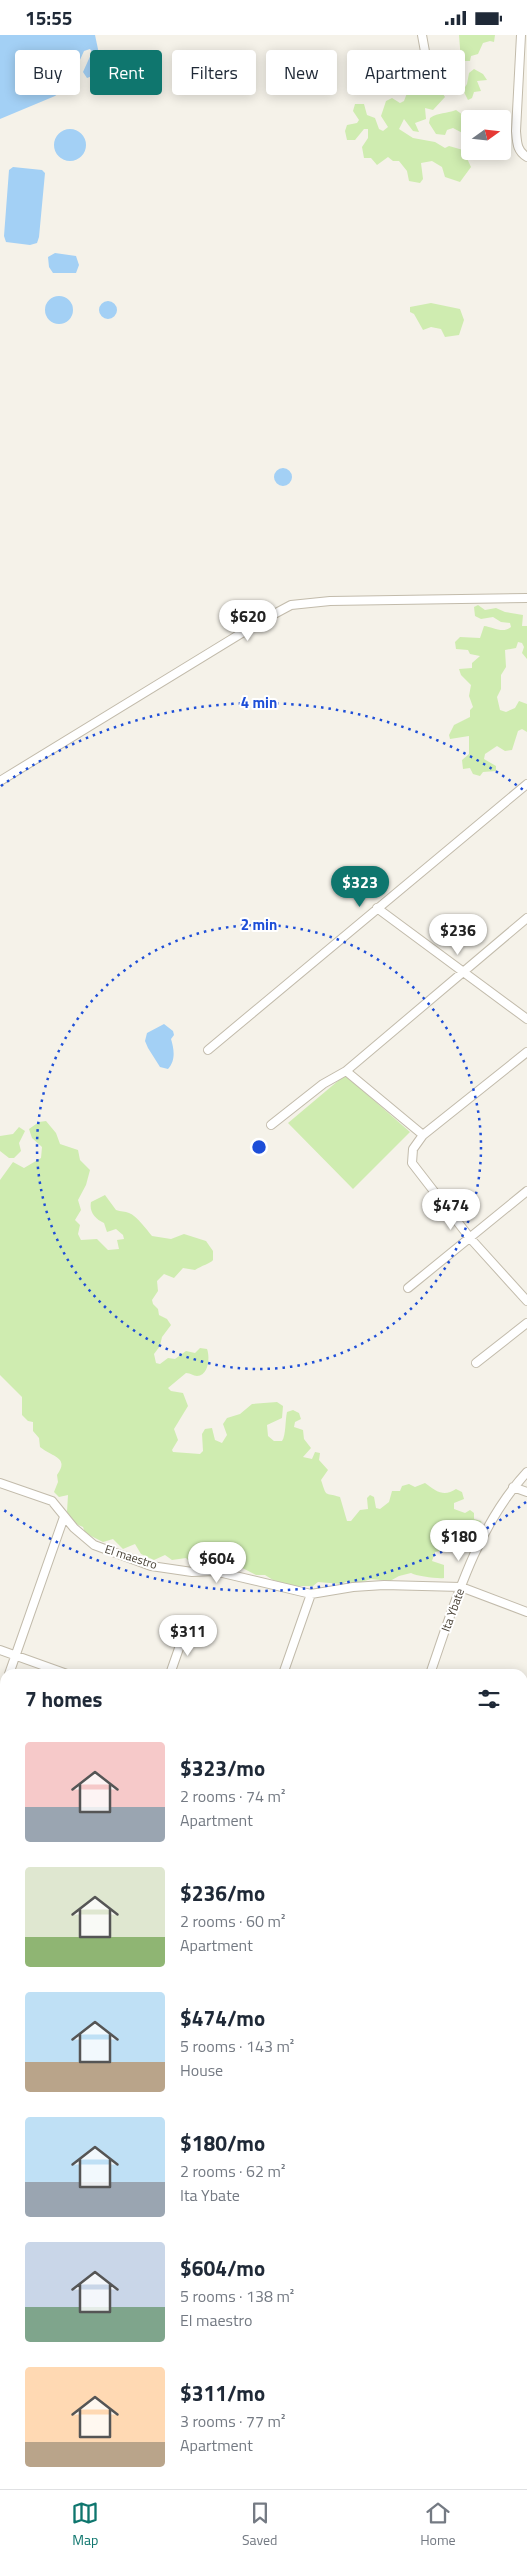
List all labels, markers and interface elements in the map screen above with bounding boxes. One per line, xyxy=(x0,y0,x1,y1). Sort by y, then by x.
text: 15:55 xyxy=(25,3,72,32)
chip: Buy xyxy=(15,50,80,95)
chip: Rent xyxy=(90,50,162,95)
chip: Filters xyxy=(172,50,256,95)
chip: New xyxy=(266,50,337,95)
chip: Apartment xyxy=(347,50,465,95)
north arrow xyxy=(461,110,511,160)
map controls xyxy=(461,110,511,160)
pin: $620 xyxy=(218,599,278,642)
text: $620 xyxy=(230,604,266,628)
text: 4 min xyxy=(241,691,277,714)
pin: $323 xyxy=(330,865,390,908)
text: $323 xyxy=(342,870,378,894)
text: 2 min xyxy=(241,913,277,936)
pin: $236 xyxy=(428,913,488,956)
text: $236 xyxy=(440,918,476,942)
centre of rings xyxy=(250,1138,268,1156)
pin: $474 xyxy=(421,1189,481,1231)
text: $474 xyxy=(433,1193,469,1217)
pin: $180 xyxy=(429,1519,489,1562)
text: $180 xyxy=(441,1524,477,1548)
street label: El maestro xyxy=(102,1539,160,1574)
pin: $604 xyxy=(187,1541,247,1584)
text: $604 xyxy=(199,1546,235,1570)
street label: Ita Ybate xyxy=(436,1585,469,1634)
pin: $311 xyxy=(158,1615,218,1657)
text: $311 xyxy=(170,1619,206,1643)
text: 7 homes xyxy=(25,1683,102,1715)
icon: filters xyxy=(475,1685,503,1713)
text: $323/mo xyxy=(180,1752,265,1784)
icon: home xyxy=(65,1762,125,1822)
text: 2 rooms · 74 m² xyxy=(180,1784,285,1808)
text: Apartment xyxy=(180,1808,253,1832)
text: $236/mo xyxy=(180,1877,265,1909)
icon: home xyxy=(65,1887,125,1947)
text: 2 rooms · 60 m² xyxy=(180,1909,285,1933)
text: Apartment xyxy=(180,1933,253,1957)
text: $474/mo xyxy=(180,2002,265,2034)
icon: home xyxy=(65,2012,125,2072)
text: 5 rooms · 143 m² xyxy=(180,2034,294,2058)
text: House xyxy=(180,2058,223,2082)
text: $180/mo xyxy=(180,2127,265,2159)
icon: home xyxy=(65,2137,125,2197)
text: 2 rooms · 62 m² xyxy=(180,2159,285,2183)
text: Ita Ybate xyxy=(180,2183,240,2207)
text: $604/mo xyxy=(180,2252,265,2284)
icon: home xyxy=(65,2262,125,2322)
text: 5 rooms · 138 m² xyxy=(180,2284,294,2308)
text: El maestro xyxy=(180,2308,252,2332)
text: $311/mo xyxy=(180,2377,265,2409)
icon: home xyxy=(65,2387,125,2447)
text: 3 rooms · 77 m² xyxy=(180,2409,285,2433)
text: Apartment xyxy=(180,2433,253,2457)
tab: Map xyxy=(71,2499,99,2550)
tab: Saved xyxy=(242,2499,278,2550)
tab: Home xyxy=(420,2499,456,2550)

